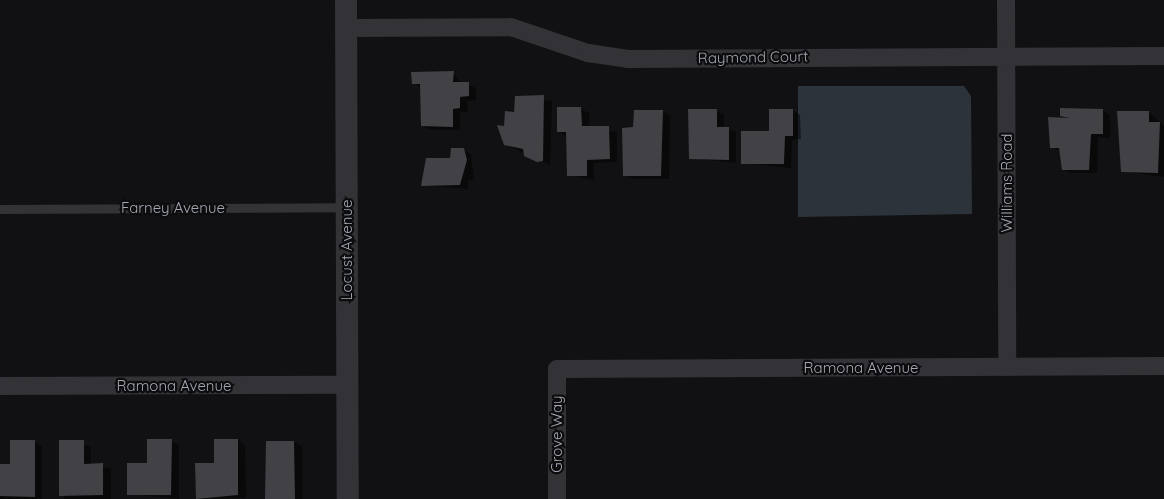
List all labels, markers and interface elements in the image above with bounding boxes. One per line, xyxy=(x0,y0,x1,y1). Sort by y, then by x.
street label: Raymond Court xyxy=(698,47,808,67)
street label: Williams Road xyxy=(998,134,1016,232)
street label: Farney Avenue xyxy=(121,199,225,217)
street label: Locust Avenue xyxy=(338,200,356,300)
street label: Ramona Avenue xyxy=(803,359,919,377)
street label: Ramona Avenue xyxy=(116,377,232,395)
street label: Grove Way xyxy=(548,395,566,473)

